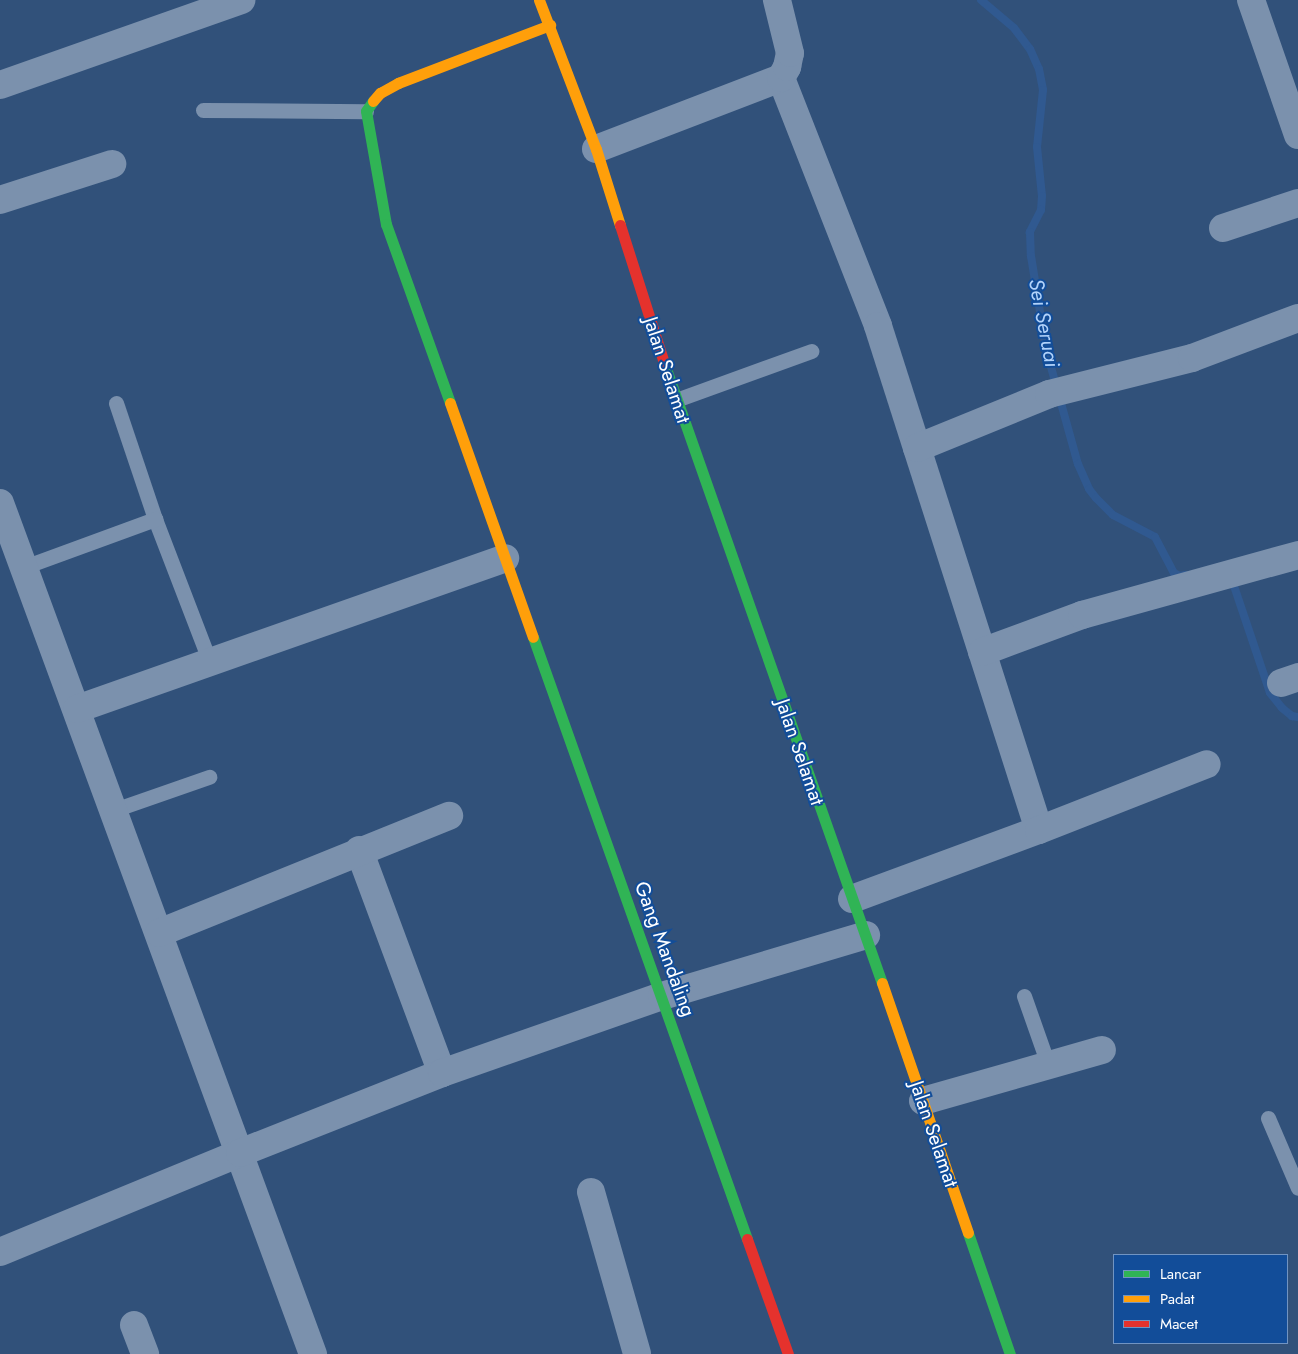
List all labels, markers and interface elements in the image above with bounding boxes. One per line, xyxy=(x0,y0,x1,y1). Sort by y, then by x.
water label: Sei Seruai xyxy=(1023,277,1065,369)
street label: Jalan Selamat xyxy=(638,314,696,426)
street label: Jalan Selamat xyxy=(771,696,829,808)
street label: Gang Mandaling xyxy=(629,878,701,1020)
street label: Jalan Selamat xyxy=(905,1078,963,1190)
legend xyxy=(1113,1254,1288,1344)
text: Lancar xyxy=(1160,1263,1201,1285)
text: Padat xyxy=(1160,1288,1194,1310)
text: Macet xyxy=(1160,1313,1198,1335)

